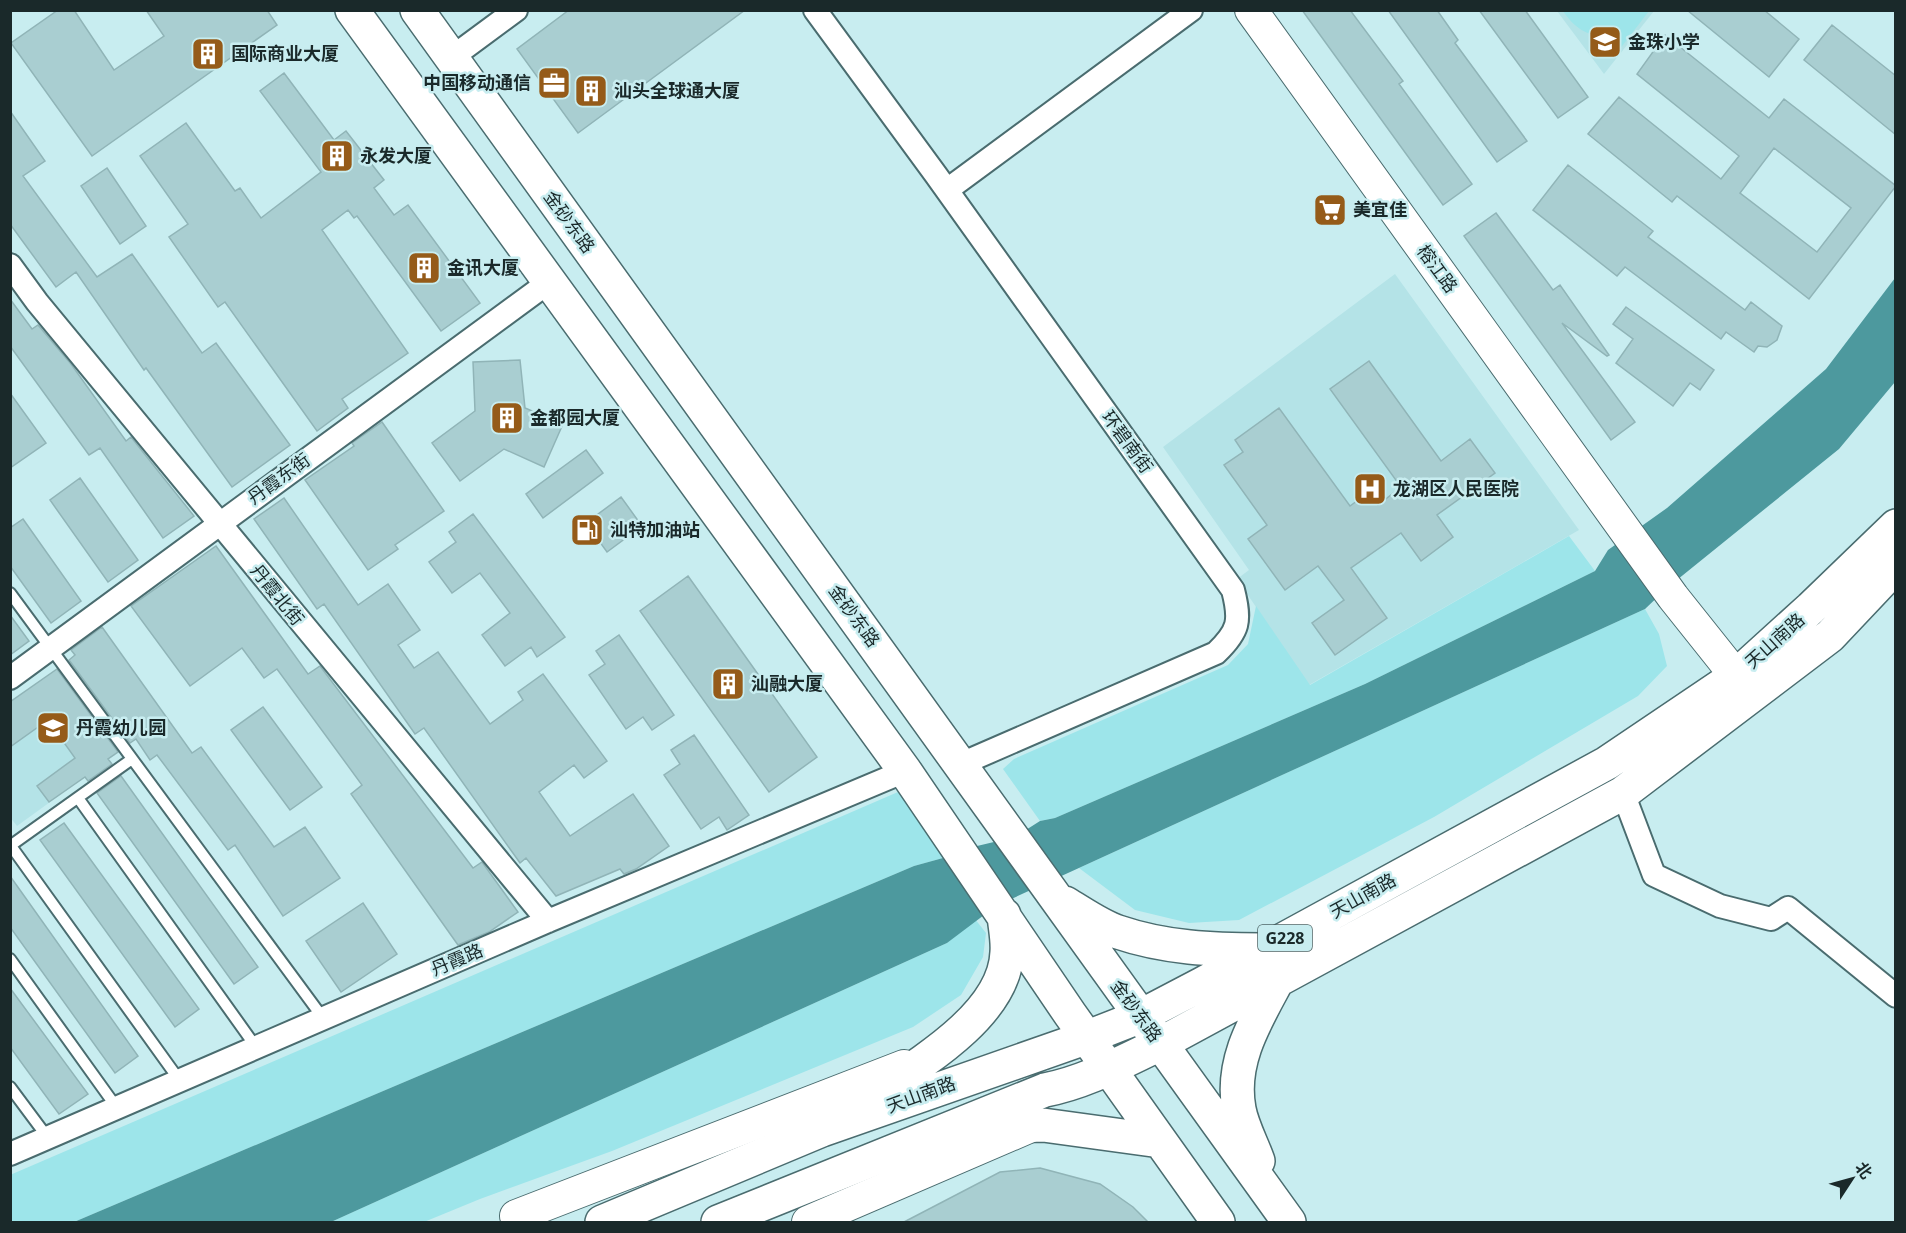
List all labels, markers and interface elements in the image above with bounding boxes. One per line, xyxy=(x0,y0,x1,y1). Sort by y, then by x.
school or university icon: 金珠小学 xyxy=(1587,24,1623,60)
place label: 金珠小学 xyxy=(1628,29,1700,53)
building icon: 国际商业大厦 xyxy=(190,36,226,72)
place label: 国际商业大厦 xyxy=(231,41,339,65)
office icon: 中国移动通信 xyxy=(536,65,572,101)
place label: 中国移动通信 xyxy=(423,70,531,94)
building icon: 汕头全球通大厦 xyxy=(573,73,609,109)
place label: 汕头全球通大厦 xyxy=(614,78,740,102)
building icon: 永发大厦 xyxy=(319,138,355,174)
place label: 永发大厦 xyxy=(360,143,432,167)
street label: 金砂东路 xyxy=(539,185,601,258)
supermarket icon: 美宜佳 xyxy=(1312,192,1348,228)
place label: 美宜佳 xyxy=(1353,197,1407,221)
street label: 榕江路 xyxy=(1412,240,1463,297)
building icon: 金讯大厦 xyxy=(406,250,442,286)
place label: 金讯大厦 xyxy=(447,255,519,279)
building icon: 金都园大厦 xyxy=(489,400,525,436)
place label: 金都园大厦 xyxy=(530,405,620,429)
street label: 环碧南街 xyxy=(1097,405,1159,478)
street label: 丹霞东街 xyxy=(242,447,315,509)
hospital icon: 龙湖区人民医院 xyxy=(1352,471,1388,507)
place label: 龙湖区人民医院 xyxy=(1393,476,1519,500)
fuel station icon: 汕特加油站 xyxy=(569,512,605,548)
place label: 汕特加油站 xyxy=(610,517,700,541)
street label: 丹霞北街 xyxy=(246,559,310,630)
street label: 金砂东路 xyxy=(824,579,886,652)
street label: 天山南路 xyxy=(1740,607,1809,673)
building icon: 汕融大厦 xyxy=(710,666,746,702)
place label: 汕融大厦 xyxy=(751,671,823,695)
school or university icon: 丹霞幼儿园 xyxy=(35,710,71,746)
place label: 丹霞幼儿园 xyxy=(76,715,166,739)
street label: 天山南路 xyxy=(1325,867,1400,923)
road number: G228 xyxy=(1258,925,1312,951)
street label: 丹霞路 xyxy=(427,937,486,981)
street label: 金砂东路 xyxy=(1106,974,1168,1047)
street label: 天山南路 xyxy=(883,1070,959,1118)
north arrow xyxy=(1822,1149,1882,1209)
text: 北 xyxy=(1851,1157,1878,1183)

